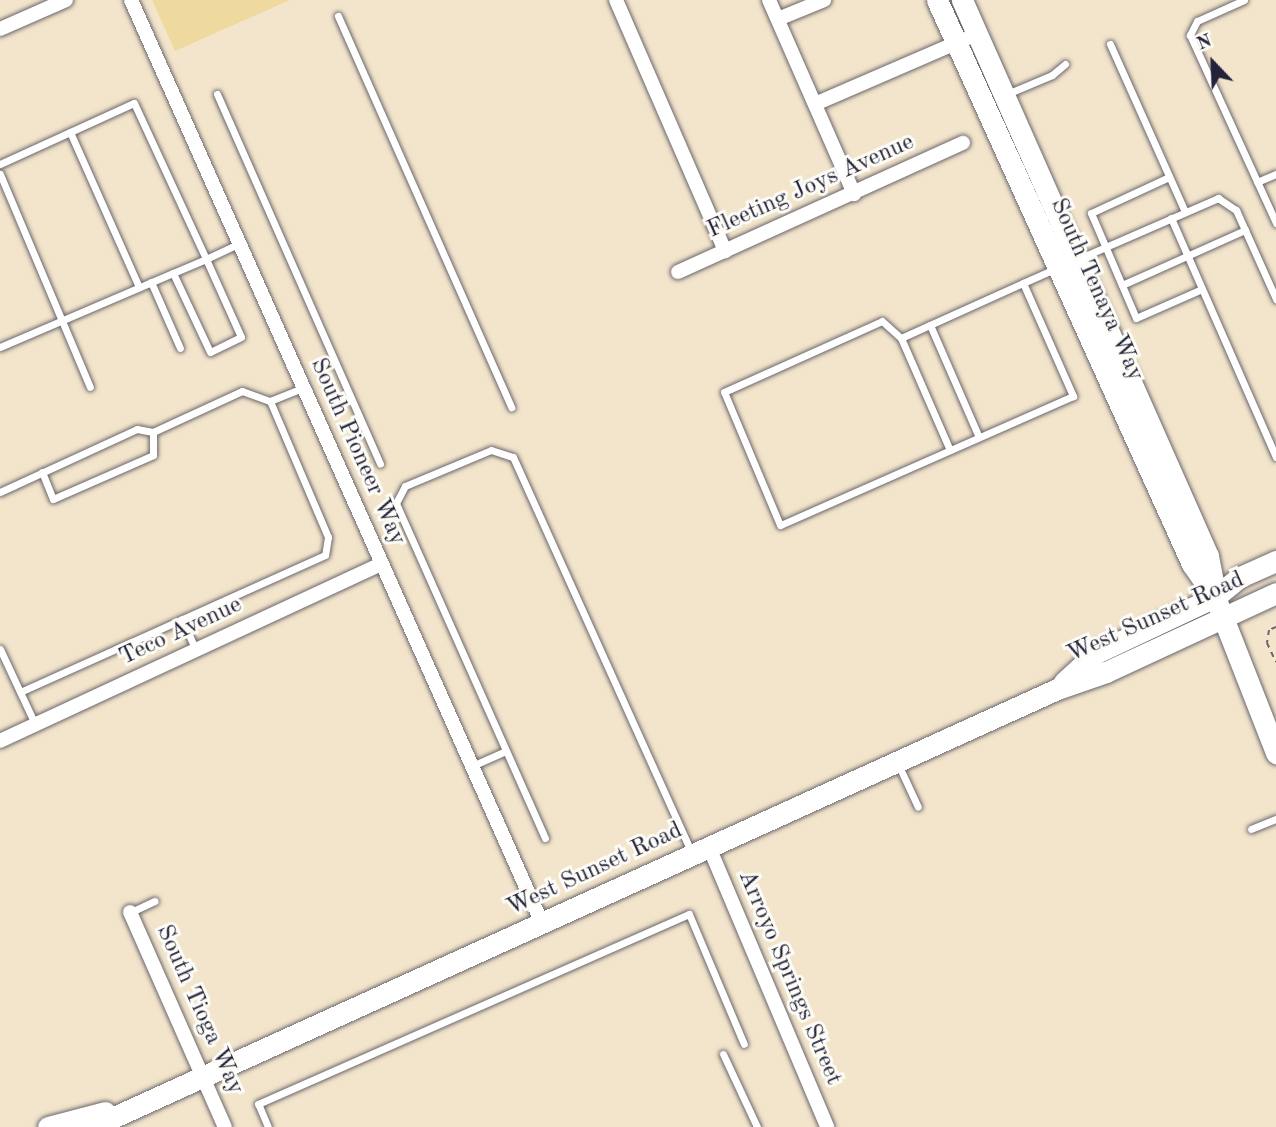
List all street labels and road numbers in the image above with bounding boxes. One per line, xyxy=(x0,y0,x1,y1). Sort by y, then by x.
street label: Fleeting Joys Avenue xyxy=(703,128,919,246)
street label: South Tenaya Way xyxy=(1043,194,1149,386)
street label: South Pioneer Way xyxy=(303,354,411,550)
street label: West Sunset Road xyxy=(1063,566,1249,670)
street label: Teco Avenue xyxy=(115,591,247,673)
street label: West Sunset Road xyxy=(503,817,687,923)
street label: Arroyo Springs Street xyxy=(731,866,847,1090)
street label: South Tioga Way xyxy=(149,921,249,1099)

